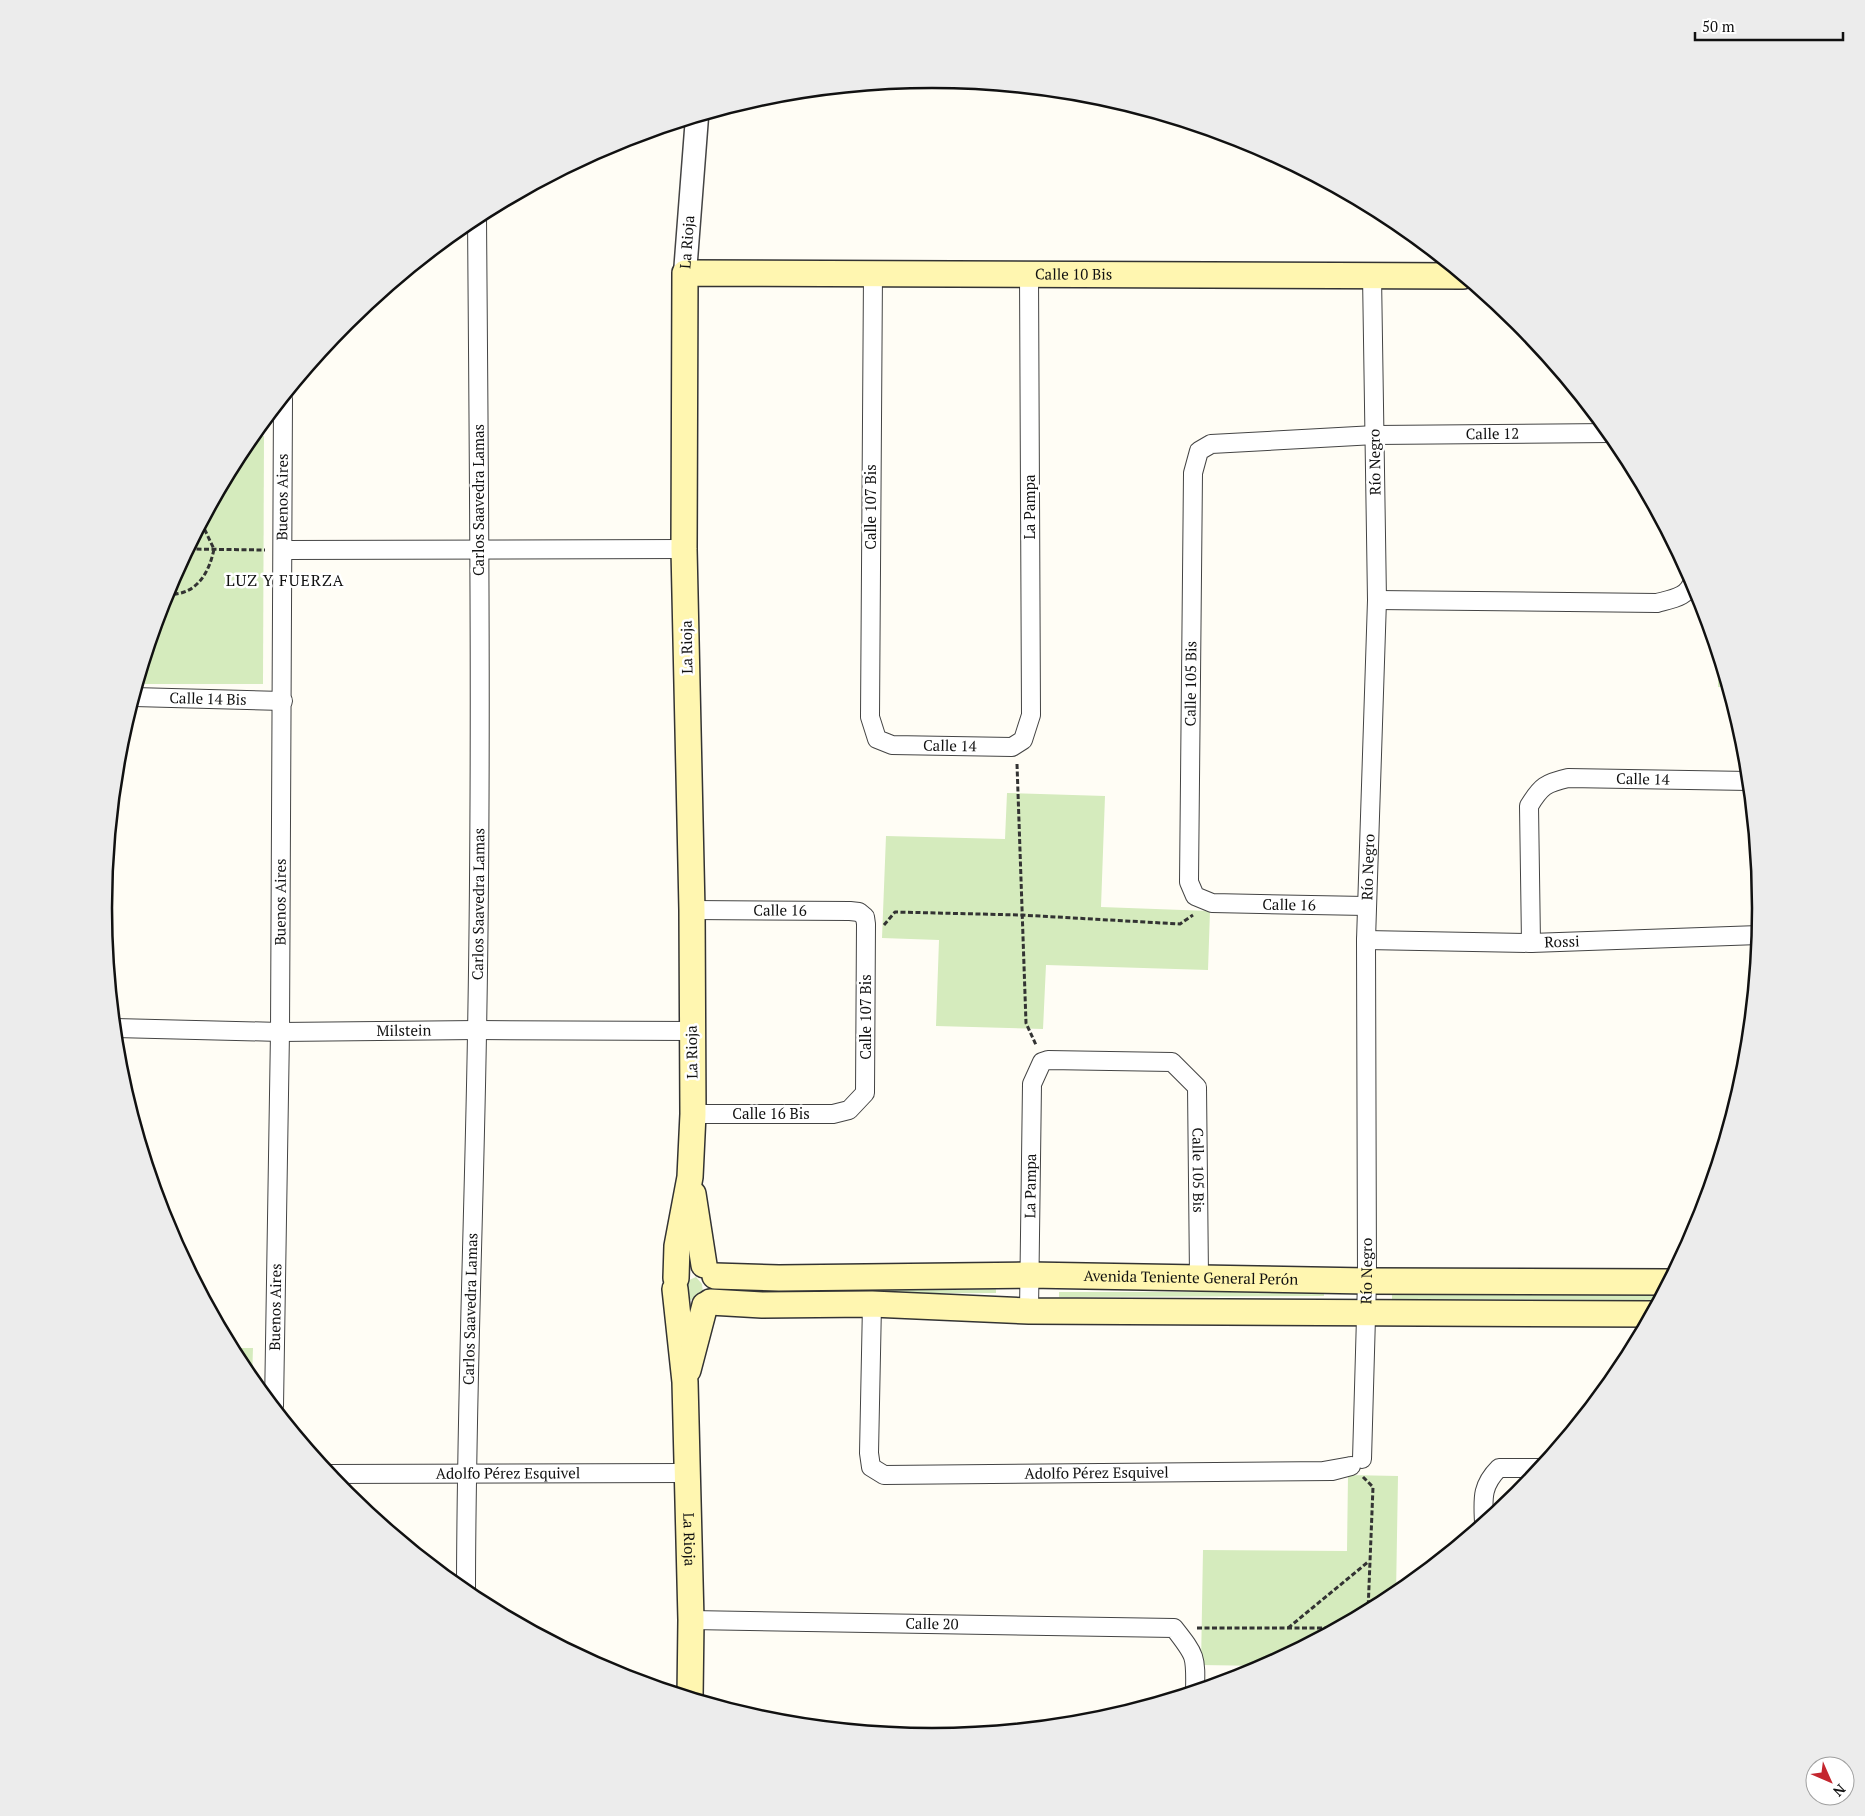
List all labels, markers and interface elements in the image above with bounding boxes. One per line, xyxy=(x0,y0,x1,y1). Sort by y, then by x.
scale bar xyxy=(1695,10,1842,42)
text: 50 m xyxy=(1702,16,1735,36)
street label: La Rioja xyxy=(674,214,698,270)
street label: Calle 10 Bis xyxy=(1035,263,1112,284)
street label: Calle 12 xyxy=(1466,423,1519,443)
street label: Carlos Saavedra Lamas xyxy=(468,424,488,576)
street label: Río Negro xyxy=(1363,429,1385,495)
street label: Buenos Aires xyxy=(271,453,292,541)
street label: Calle 107 Bis xyxy=(860,464,880,550)
street label: La Pampa xyxy=(1019,474,1039,539)
district label: LUZ Y FUERZA xyxy=(226,569,344,591)
street label: La Rioja xyxy=(676,620,696,674)
street label: Calle 105 Bis xyxy=(1180,641,1200,726)
street label: Calle 14 Bis xyxy=(169,687,247,709)
street label: Calle 14 xyxy=(923,735,977,755)
street label: Calle 14 xyxy=(1616,768,1670,789)
street label: Carlos Saavedra Lamas xyxy=(467,828,488,980)
street label: Río Negro xyxy=(1356,834,1378,901)
street label: Buenos Aires xyxy=(269,858,290,946)
street label: Calle 16 xyxy=(1262,894,1316,914)
street label: Calle 16 xyxy=(753,899,807,920)
street label: Rossi xyxy=(1544,930,1580,952)
street label: Calle 107 Bis xyxy=(855,974,875,1060)
street label: Milstein xyxy=(376,1019,432,1040)
street label: La Rioja xyxy=(681,1025,701,1079)
street label: Calle 16 Bis xyxy=(732,1103,810,1123)
street label: Calle 105 Bis xyxy=(1188,1127,1209,1213)
street label: La Pampa xyxy=(1019,1153,1040,1219)
street label: Carlos Saavedra Lamas xyxy=(458,1233,481,1385)
street label: Río Negro xyxy=(1355,1238,1376,1305)
street label: Buenos Aires xyxy=(264,1263,285,1351)
street label: Avenida Teniente General Perón xyxy=(1084,1265,1298,1289)
street label: Adolfo Pérez Esquivel xyxy=(1024,1461,1169,1483)
street label: Adolfo Pérez Esquivel xyxy=(436,1462,580,1483)
street label: La Rioja xyxy=(679,1512,701,1567)
street label: Calle 20 xyxy=(905,1613,959,1633)
north arrow xyxy=(1805,1756,1855,1806)
text: N xyxy=(1829,1780,1850,1801)

